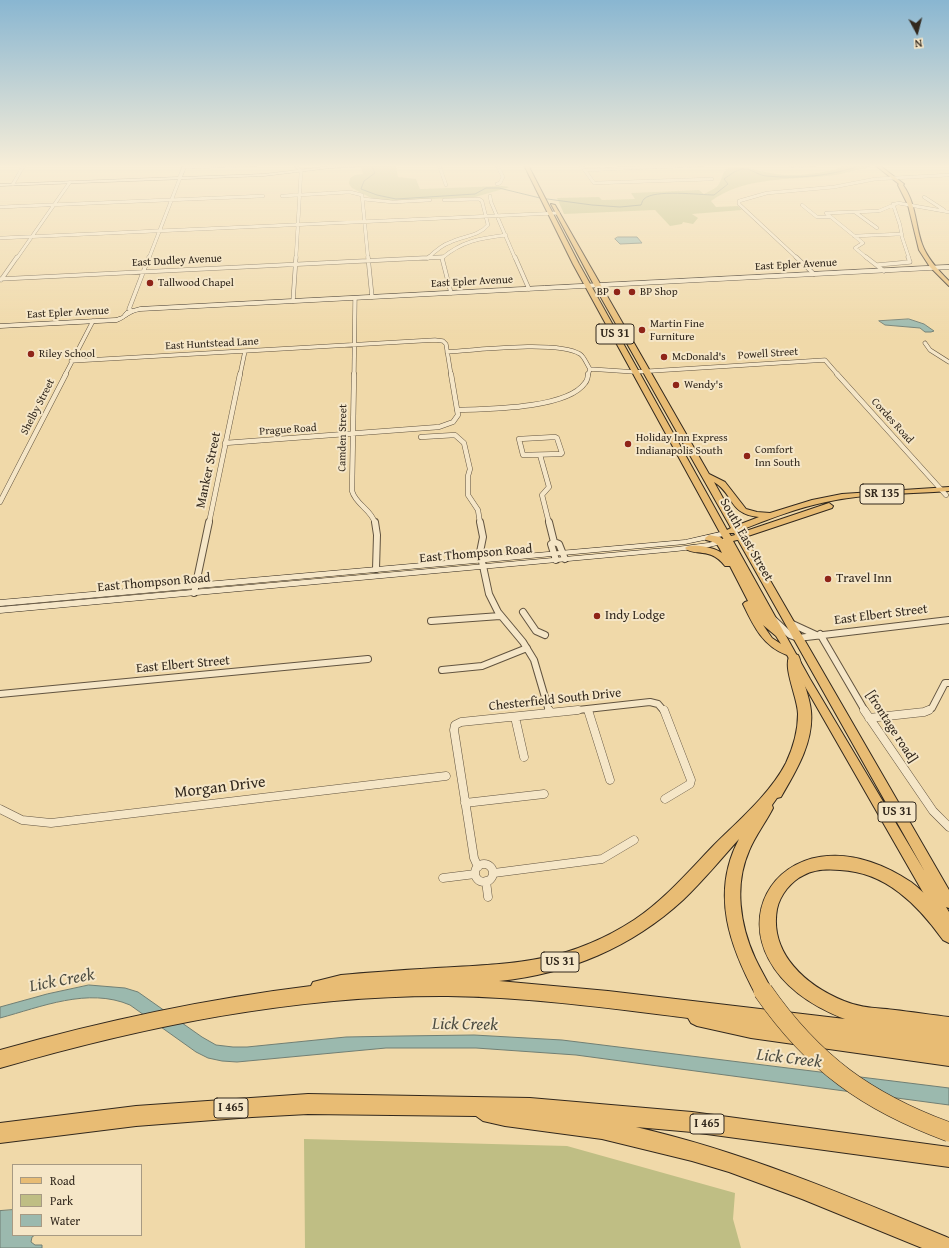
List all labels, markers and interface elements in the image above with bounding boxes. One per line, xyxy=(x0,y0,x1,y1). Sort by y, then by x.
north arrow xyxy=(897,12,937,52)
text: N xyxy=(914,36,923,52)
street label: East Dudley Avenue xyxy=(132,252,222,270)
street label: East Epler Avenue xyxy=(755,256,837,274)
street label: East Epler Avenue xyxy=(431,273,513,291)
place label: Tallwood Chapel xyxy=(158,276,234,290)
marker: Tallwood Chapel xyxy=(145,278,155,288)
place label: BP xyxy=(597,285,609,299)
place label: BP Shop xyxy=(640,285,678,299)
marker: BP xyxy=(612,287,622,297)
marker: BP Shop xyxy=(627,287,637,297)
street label: East Epler Avenue xyxy=(27,304,109,322)
place label: Martin Fine Furniture xyxy=(650,317,704,343)
road number: US 31 xyxy=(596,324,634,344)
marker: Martin Fine Furniture xyxy=(637,325,647,335)
street label: East Huntstead Lane xyxy=(165,335,259,353)
street label: Powell Street xyxy=(737,345,799,363)
place label: Riley School xyxy=(39,347,95,361)
marker: Riley School xyxy=(26,349,36,359)
place label: McDonald's xyxy=(672,350,726,364)
marker: McDonald's xyxy=(659,352,669,362)
street label: Shelby Street xyxy=(18,377,58,437)
place label: Wendy's xyxy=(684,378,723,392)
marker: Wendy's xyxy=(671,380,681,390)
street label: Cordes Road xyxy=(868,395,916,447)
street label: Camden Street xyxy=(336,404,350,472)
street label: Prague Road xyxy=(259,421,317,439)
street label: Manker Street xyxy=(193,430,225,510)
place label: Holiday Inn Express Indianapolis South xyxy=(636,431,728,457)
marker: Holiday Inn Express Indianapolis South xyxy=(623,439,633,449)
place label: Comfort Inn South xyxy=(755,443,800,469)
marker: Comfort Inn South xyxy=(742,451,752,461)
road number: SR 135 xyxy=(860,484,904,504)
street label: South East Street xyxy=(716,496,776,584)
street label: East Thompson Road xyxy=(419,541,533,567)
street label: East Thompson Road xyxy=(97,570,211,596)
place label: Travel Inn xyxy=(836,571,892,587)
marker: Travel Inn xyxy=(823,574,833,584)
street label: East Elbert Street xyxy=(833,602,929,628)
place label: Indy Lodge xyxy=(605,608,665,624)
marker: Indy Lodge xyxy=(592,611,602,621)
street label: East Elbert Street xyxy=(135,653,231,677)
street label: Chesterfield South Drive xyxy=(488,685,622,715)
street label: [frontage road] xyxy=(862,688,920,766)
street label: Morgan Drive xyxy=(173,773,267,803)
road number: US 31 xyxy=(878,802,916,822)
road number: US 31 xyxy=(541,952,579,972)
water label: Lick Creek xyxy=(28,965,96,997)
water label: Lick Creek xyxy=(432,1014,498,1036)
water label: Lick Creek xyxy=(755,1045,823,1073)
road number: I 465 xyxy=(214,1098,248,1118)
road number: I 465 xyxy=(690,1114,724,1134)
legend xyxy=(12,1164,142,1236)
text: Road xyxy=(50,1172,75,1189)
text: Park xyxy=(50,1192,73,1209)
text: Water xyxy=(50,1212,80,1229)

